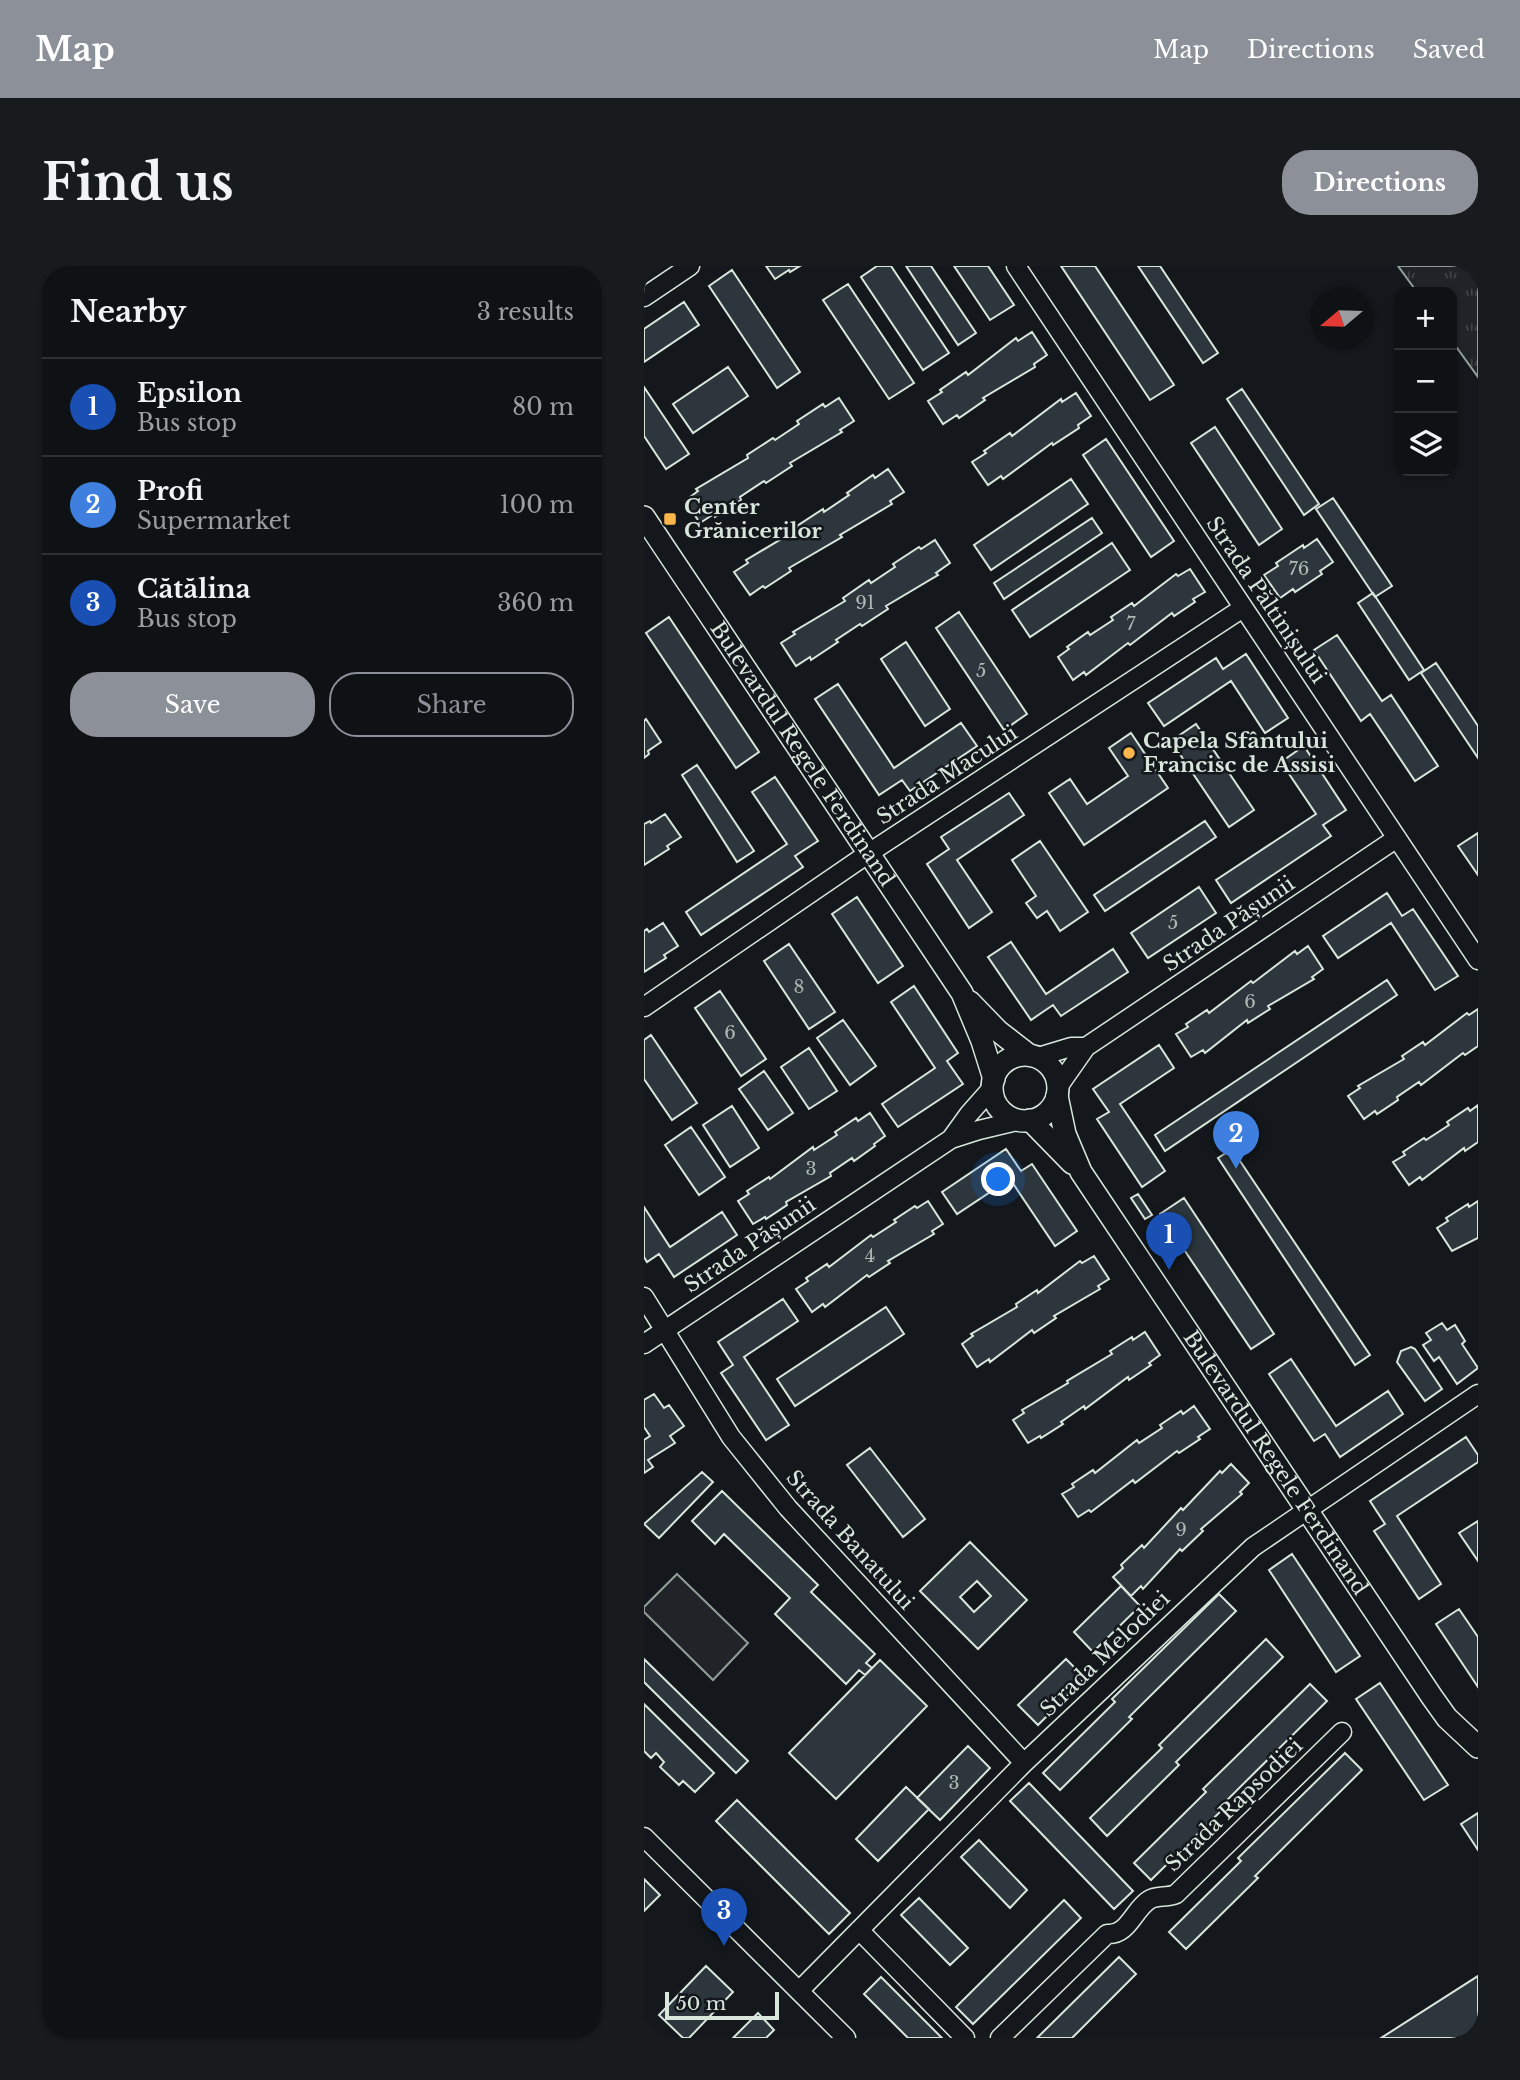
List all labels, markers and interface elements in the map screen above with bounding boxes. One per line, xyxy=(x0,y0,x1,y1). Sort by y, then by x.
text: Map xyxy=(35,29,115,70)
text: Map xyxy=(1153,35,1209,64)
text: Directions xyxy=(1247,35,1375,64)
text: Saved xyxy=(1413,35,1485,64)
button: Directions xyxy=(1282,150,1478,215)
text: Find us xyxy=(42,152,234,213)
north arrow xyxy=(1310,287,1373,350)
map controls xyxy=(1394,287,1457,476)
button: + xyxy=(1394,287,1457,350)
text: Nearby xyxy=(70,293,186,330)
text: 3 results xyxy=(477,298,574,326)
button: − xyxy=(1394,350,1457,413)
text: Epsilon xyxy=(137,377,242,409)
text: 1 xyxy=(88,393,98,421)
text: 80 m xyxy=(512,393,574,421)
text: Bus stop xyxy=(137,409,237,437)
button: layers xyxy=(1394,413,1457,476)
text: Profi xyxy=(137,475,204,507)
text: 2 xyxy=(86,491,100,519)
text: 100 m xyxy=(500,491,574,519)
place label: Center Grănicerilor xyxy=(684,494,822,544)
text: Supermarket xyxy=(137,507,291,535)
marker: Center Grănicerilor xyxy=(662,511,678,527)
street label: Strada Păltinișului xyxy=(1201,512,1331,688)
house number: 76 xyxy=(1289,558,1309,580)
text: Cătălina xyxy=(137,573,251,605)
text: 3 xyxy=(86,589,100,617)
text: 360 m xyxy=(497,589,574,617)
house number: 91 xyxy=(855,592,875,614)
text: Bus stop xyxy=(137,605,237,633)
house number: 7 xyxy=(1126,613,1136,635)
street label: Bulevardul Regele Ferdinand xyxy=(705,617,900,891)
house number: 5 xyxy=(976,660,986,682)
button: Save xyxy=(70,672,315,737)
button: Share xyxy=(329,672,574,737)
street label: Strada Macului xyxy=(872,720,1022,830)
place label: Capela Sfântului Francisc de Assisi xyxy=(1143,728,1335,778)
marker: Capela Sfântului Francisc de Assisi xyxy=(1121,745,1137,761)
street label: Strada Pășunii xyxy=(1158,870,1300,978)
house number: 5 xyxy=(1168,912,1178,934)
house number: 8 xyxy=(794,976,804,998)
house number: 6 xyxy=(1244,991,1256,1013)
house number: 6 xyxy=(724,1022,736,1044)
pin: 2 xyxy=(1213,1111,1259,1169)
house number: 3 xyxy=(805,1158,817,1180)
your location xyxy=(981,1162,1015,1196)
street label: Strada Pășunii xyxy=(679,1191,821,1299)
pin: 1 xyxy=(1146,1212,1192,1270)
house number: 4 xyxy=(865,1245,875,1267)
street label: Bulevardul Regele Ferdinand xyxy=(1178,1326,1373,1600)
street label: Strada Banatului xyxy=(781,1465,919,1615)
house number: 9 xyxy=(1175,1519,1187,1541)
street label: Strada Melodiei xyxy=(1035,1586,1175,1722)
street label: Strada Rapsodiei xyxy=(1160,1733,1308,1877)
house number: 3 xyxy=(948,1772,960,1794)
pin: 3 xyxy=(701,1888,747,1946)
scale bar xyxy=(665,1989,779,2021)
text: 50 m xyxy=(676,1992,726,2015)

